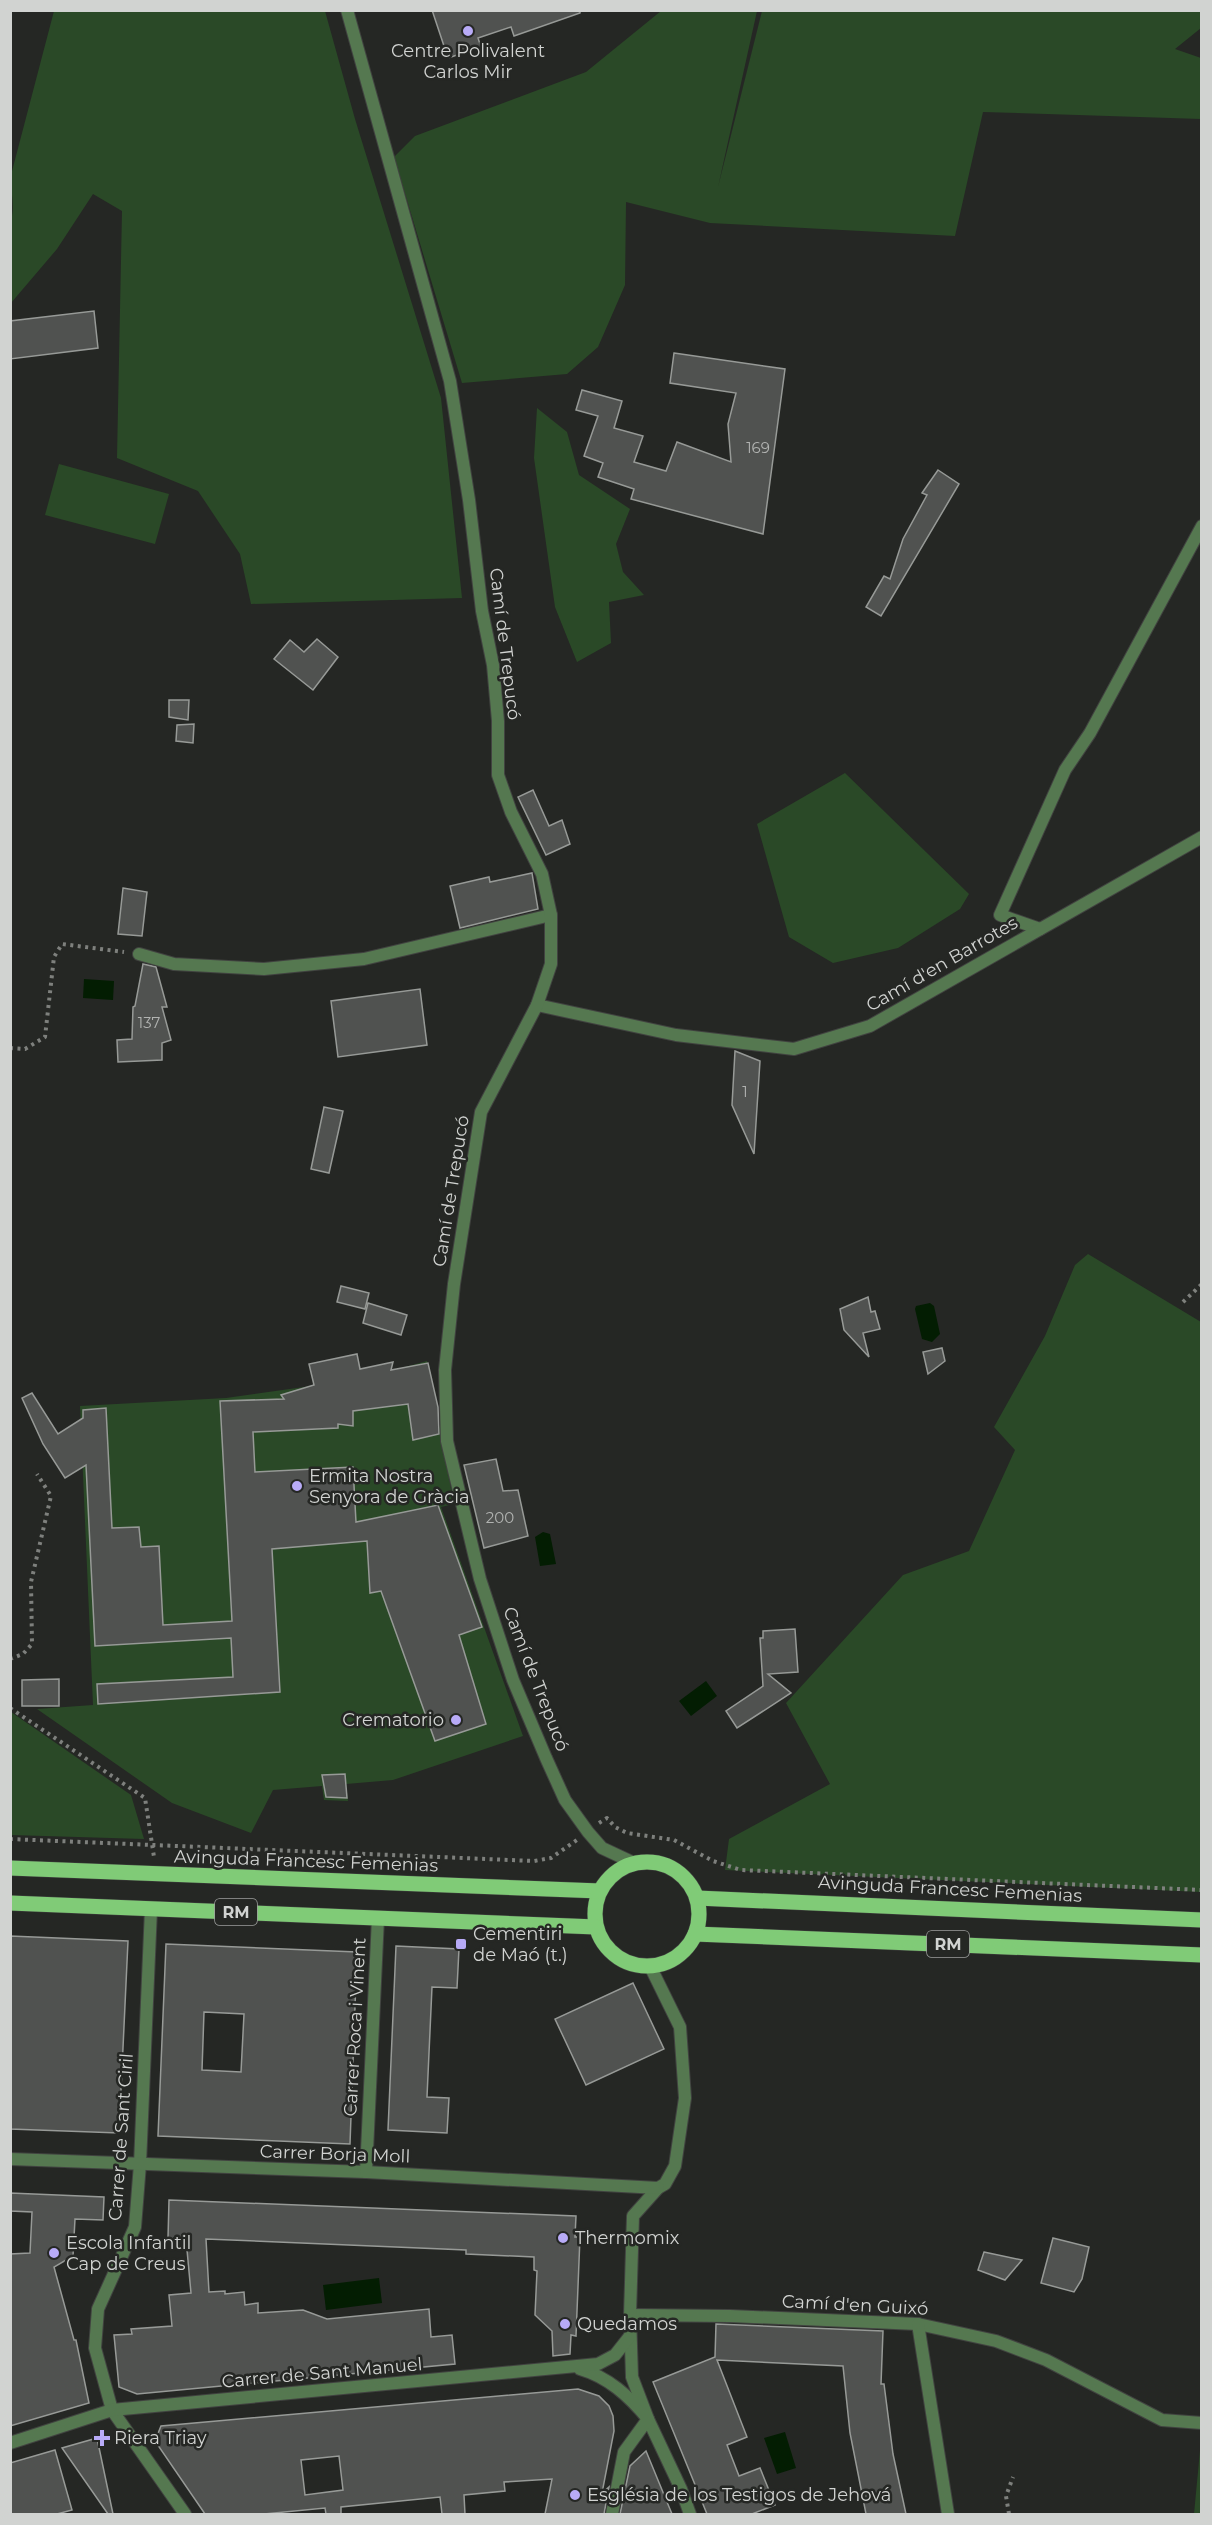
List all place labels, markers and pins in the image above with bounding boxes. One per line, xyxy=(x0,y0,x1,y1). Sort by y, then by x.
marker: Centre Polivalent Carlos Mir xyxy=(461,24,475,38)
place label: Centre Polivalent Carlos Mir xyxy=(391,40,545,83)
place label: Ermita Nostra Senyora de Gràcia xyxy=(309,1465,470,1508)
marker: Ermita Nostra Senyora de Gràcia xyxy=(290,1479,304,1493)
place label: Crematorio xyxy=(342,1709,444,1731)
marker: Crematorio xyxy=(449,1713,463,1727)
place label: Cementiri de Maó (t.) xyxy=(473,1923,568,1966)
marker: Cementiri de Maó (t.) xyxy=(454,1937,468,1951)
place label: Thermomix xyxy=(575,2227,680,2249)
marker: Thermomix xyxy=(556,2231,570,2245)
place label: Escola Infantil Cap de Creus xyxy=(66,2232,191,2275)
marker: Escola Infantil Cap de Creus xyxy=(47,2246,61,2260)
place label: Quedamos xyxy=(577,2313,677,2335)
marker: Quedamos xyxy=(558,2317,572,2331)
place label: Riera Triay xyxy=(114,2427,207,2449)
marker: Riera Triay xyxy=(95,2431,109,2445)
place label: Església de los Testigos de Jehová xyxy=(587,2484,891,2506)
marker: Església de los Testigos de Jehová xyxy=(568,2488,582,2502)

